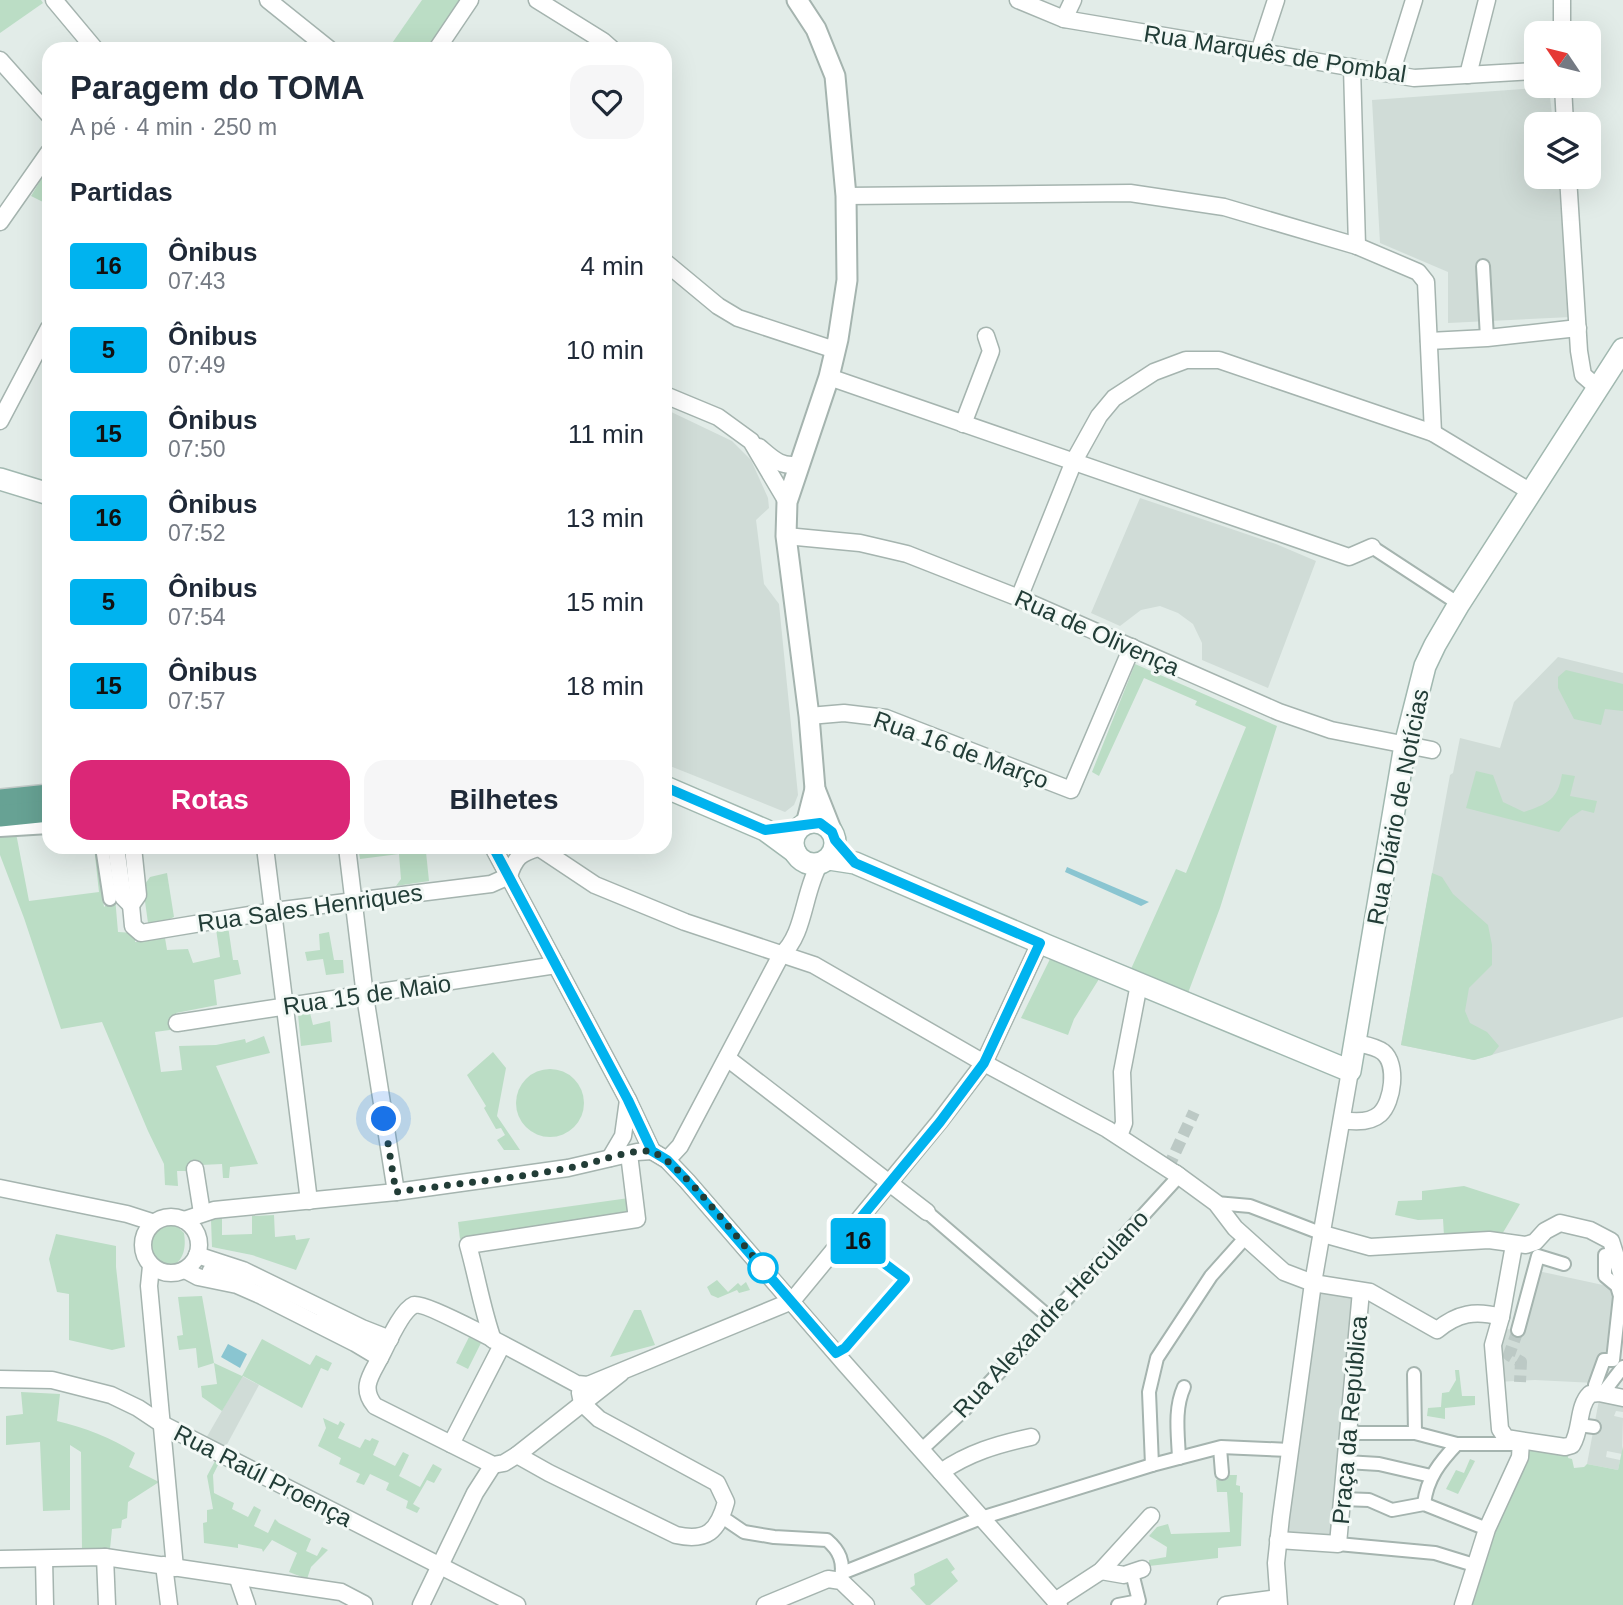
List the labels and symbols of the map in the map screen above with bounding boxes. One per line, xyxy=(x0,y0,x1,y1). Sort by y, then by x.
street label: Rua Marquês de Pombal xyxy=(1142,19,1408,88)
north arrow xyxy=(1524,21,1601,98)
street label: Rua de Olivença xyxy=(1011,584,1184,681)
street label: Rua Diário de Notícias xyxy=(1361,686,1434,927)
street label: Rua 16 de Março xyxy=(870,705,1052,794)
street label: Rua Sales Henriques xyxy=(196,878,424,937)
street label: Rua 15 de Maio xyxy=(281,969,453,1020)
your location xyxy=(366,1101,401,1136)
street label: Rua Alexandre Herculano xyxy=(947,1204,1154,1423)
line badge: 16 xyxy=(826,1218,889,1264)
unlabelled marker xyxy=(748,1253,778,1283)
street label: Praça da República xyxy=(1327,1314,1372,1525)
street label: Rua Raúl Proença xyxy=(170,1419,357,1532)

